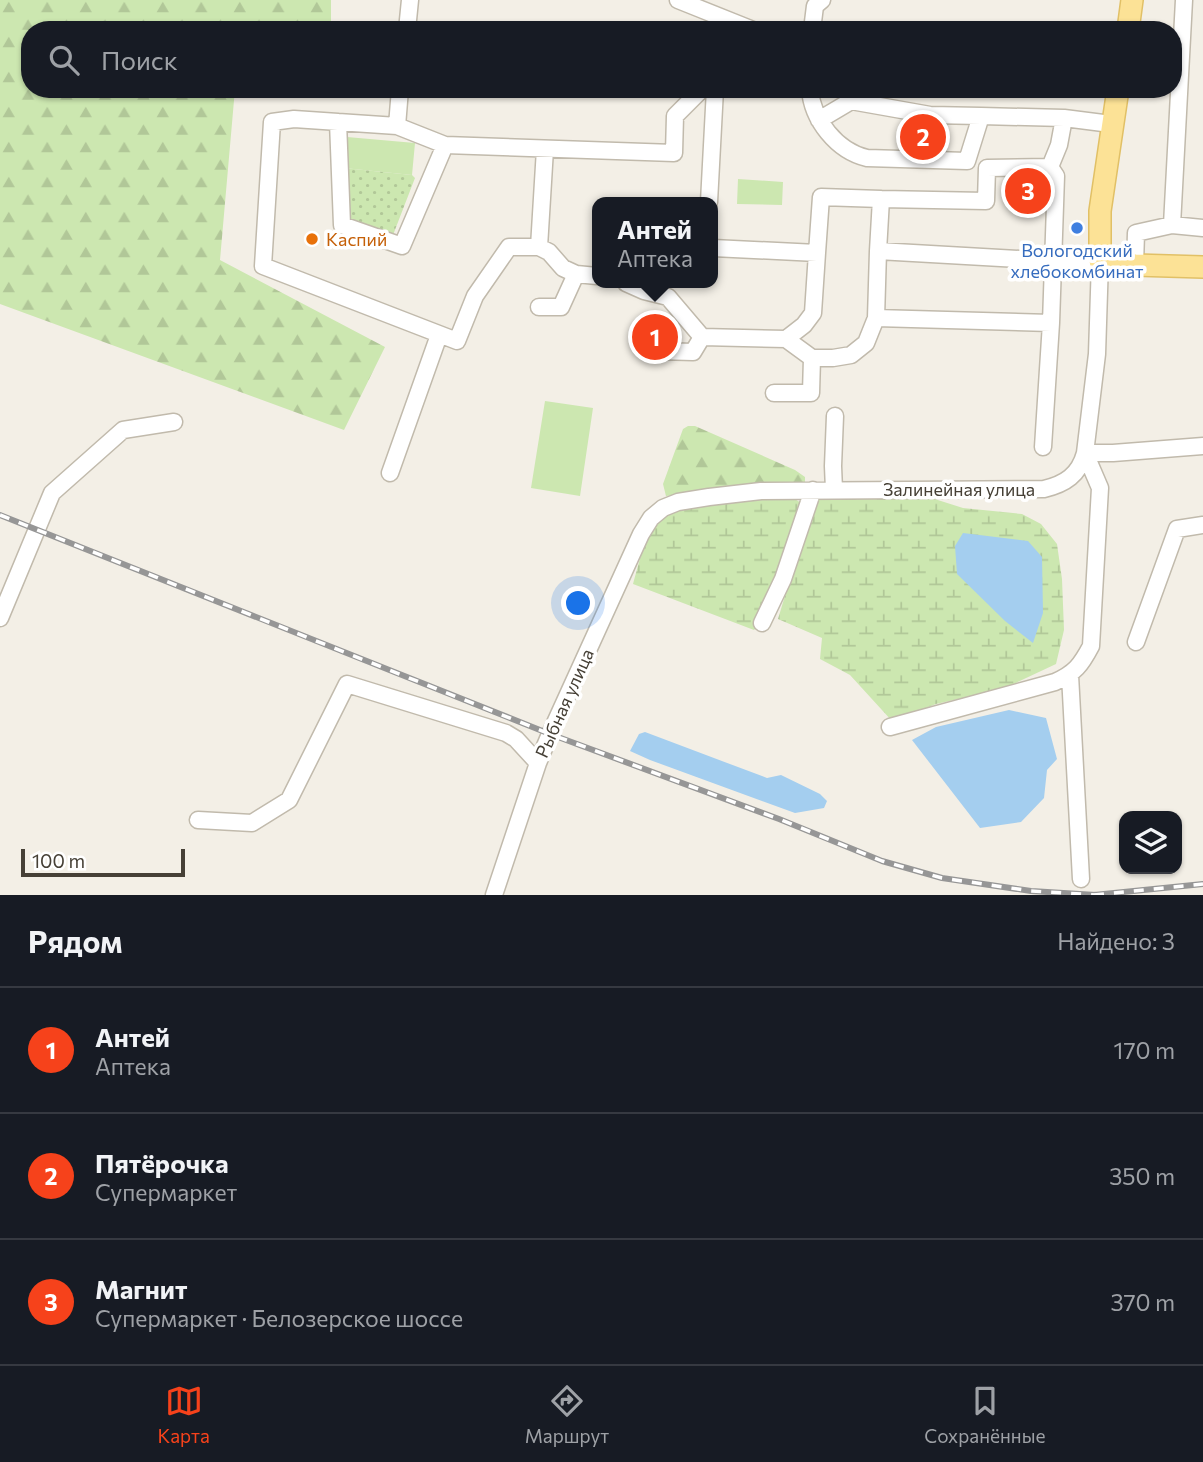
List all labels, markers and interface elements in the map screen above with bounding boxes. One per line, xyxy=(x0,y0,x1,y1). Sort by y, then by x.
search box xyxy=(21,21,1182,98)
icon: search xyxy=(45,41,83,79)
text: Поиск xyxy=(101,44,178,75)
pin: 2 xyxy=(900,111,946,163)
pin: 3 xyxy=(1005,165,1051,217)
popup xyxy=(592,197,718,288)
text: Антей xyxy=(617,213,692,244)
marker: Вологодский хлебокомбинат xyxy=(1069,220,1085,236)
place label: Каспий xyxy=(326,228,387,250)
marker: Каспий xyxy=(304,231,320,247)
place label: Вологодский хлебокомбинат xyxy=(1010,239,1144,282)
text: Аптека xyxy=(617,244,693,272)
pin: 1 xyxy=(632,311,678,363)
street label: Залинейная улица xyxy=(883,478,1035,500)
your location xyxy=(561,586,595,620)
street label: Рыбная улица xyxy=(530,645,598,761)
map controls xyxy=(1119,811,1182,874)
button: layers xyxy=(1119,811,1182,874)
scale bar xyxy=(21,846,186,878)
text: 100 m xyxy=(32,849,85,872)
text: Рядом xyxy=(28,922,122,959)
text: Найдено: 3 xyxy=(1057,927,1175,955)
text: Антей xyxy=(95,1021,170,1052)
text: 1 xyxy=(46,1036,56,1064)
text: 170 m xyxy=(1114,1036,1175,1064)
text: Аптека xyxy=(95,1052,171,1080)
text: Пятёрочка xyxy=(95,1147,228,1178)
text: 2 xyxy=(44,1162,58,1190)
text: 350 m xyxy=(1109,1162,1175,1190)
text: Супермаркет xyxy=(95,1178,237,1206)
text: Магнит xyxy=(95,1273,188,1304)
text: 3 xyxy=(44,1288,58,1316)
text: 370 m xyxy=(1110,1288,1175,1316)
text: Супермаркет · Белозерское шоссе xyxy=(95,1304,463,1332)
tab: Карта xyxy=(157,1382,210,1447)
tab: Маршрут xyxy=(525,1382,609,1447)
tab: Сохранённые xyxy=(924,1382,1045,1447)

